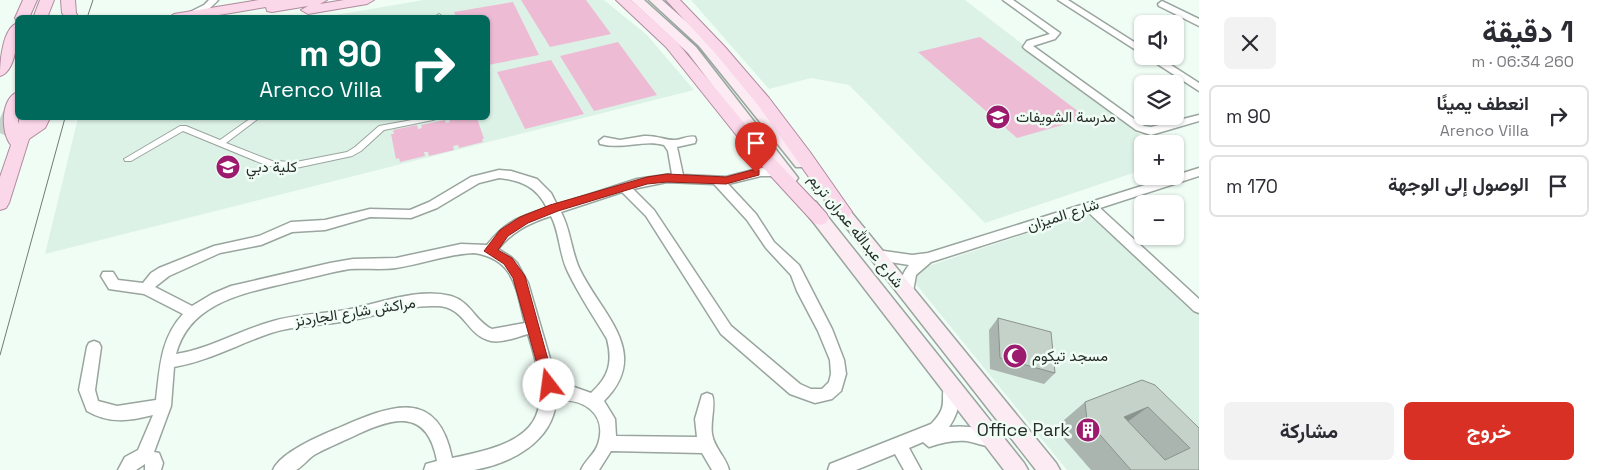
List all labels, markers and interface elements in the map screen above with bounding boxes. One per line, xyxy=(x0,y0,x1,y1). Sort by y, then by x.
text: 1 دقيقة xyxy=(1482,12,1574,51)
map controls xyxy=(1134,15,1184,245)
button: sound xyxy=(1134,15,1184,65)
button: close xyxy=(1224,17,1276,69)
text: 90 m xyxy=(299,32,382,76)
icon: right xyxy=(400,35,465,100)
text: 260 m · 06:34 xyxy=(1471,51,1574,72)
text: Arenco Villa xyxy=(259,75,382,103)
button: layers xyxy=(1134,75,1184,125)
text: انعطف يمينًا xyxy=(1437,91,1529,116)
icon: right xyxy=(1544,102,1572,130)
school or university icon: مدرسة الشويفات xyxy=(985,104,1011,130)
text: 90 m xyxy=(1226,104,1271,129)
place label: مدرسة الشويفات xyxy=(1016,107,1116,126)
text: Arenco Villa xyxy=(1440,120,1529,141)
pin xyxy=(735,122,777,173)
icon: arrive xyxy=(742,129,770,157)
button: + xyxy=(1134,135,1184,185)
school or university icon: كلية دبي xyxy=(215,154,241,180)
place label: كلية دبي xyxy=(246,157,298,180)
street label: شارع عبدالله عمران تريم xyxy=(803,170,908,293)
text: الوصول إلى الوجهة xyxy=(1388,172,1529,197)
icon: arrive xyxy=(1544,172,1572,200)
text: 170 m xyxy=(1226,174,1278,199)
street label: شارع الميزان xyxy=(1024,194,1102,237)
button: − xyxy=(1134,195,1184,245)
street label: مراكش شارع الجاردنز xyxy=(292,293,417,333)
mosque icon: مسجد تيكوم xyxy=(1002,343,1028,369)
place label: مسجد تيكوم xyxy=(1032,346,1108,366)
position arrow xyxy=(522,358,574,410)
button: مشاركة xyxy=(1224,402,1394,460)
button: خروج xyxy=(1404,402,1574,460)
building icon: Office Park xyxy=(1075,417,1101,443)
place label: Office Park xyxy=(977,418,1070,441)

